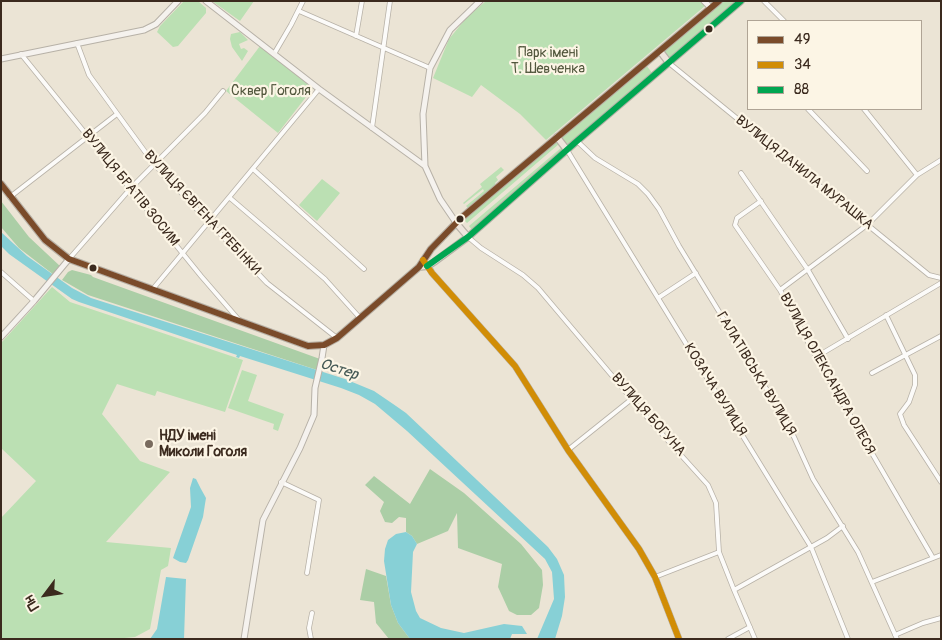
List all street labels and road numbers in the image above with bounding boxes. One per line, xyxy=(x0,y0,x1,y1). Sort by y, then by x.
street label: ВУЛИЦЯ ДАНИЛА МУРАШКА xyxy=(732,112,876,234)
street label: ВУЛИЦЯ БРАТІВ ЗОСИМ xyxy=(78,126,182,250)
street label: ВУЛИЦЯ ЄВГЕНА ГРЕБІНКИ xyxy=(140,147,264,279)
street label: ВУЛИЦЯ ОЛЕКСАНДРА ОЛЕСЯ xyxy=(775,290,879,458)
street label: ГАЛАТІВСЬКА ВУЛИЦЯ xyxy=(712,309,800,439)
street label: КОЗАЧА ВУЛИЦЯ xyxy=(680,341,750,439)
street label: ВУЛИЦЯ БОГУНА xyxy=(607,370,689,460)

